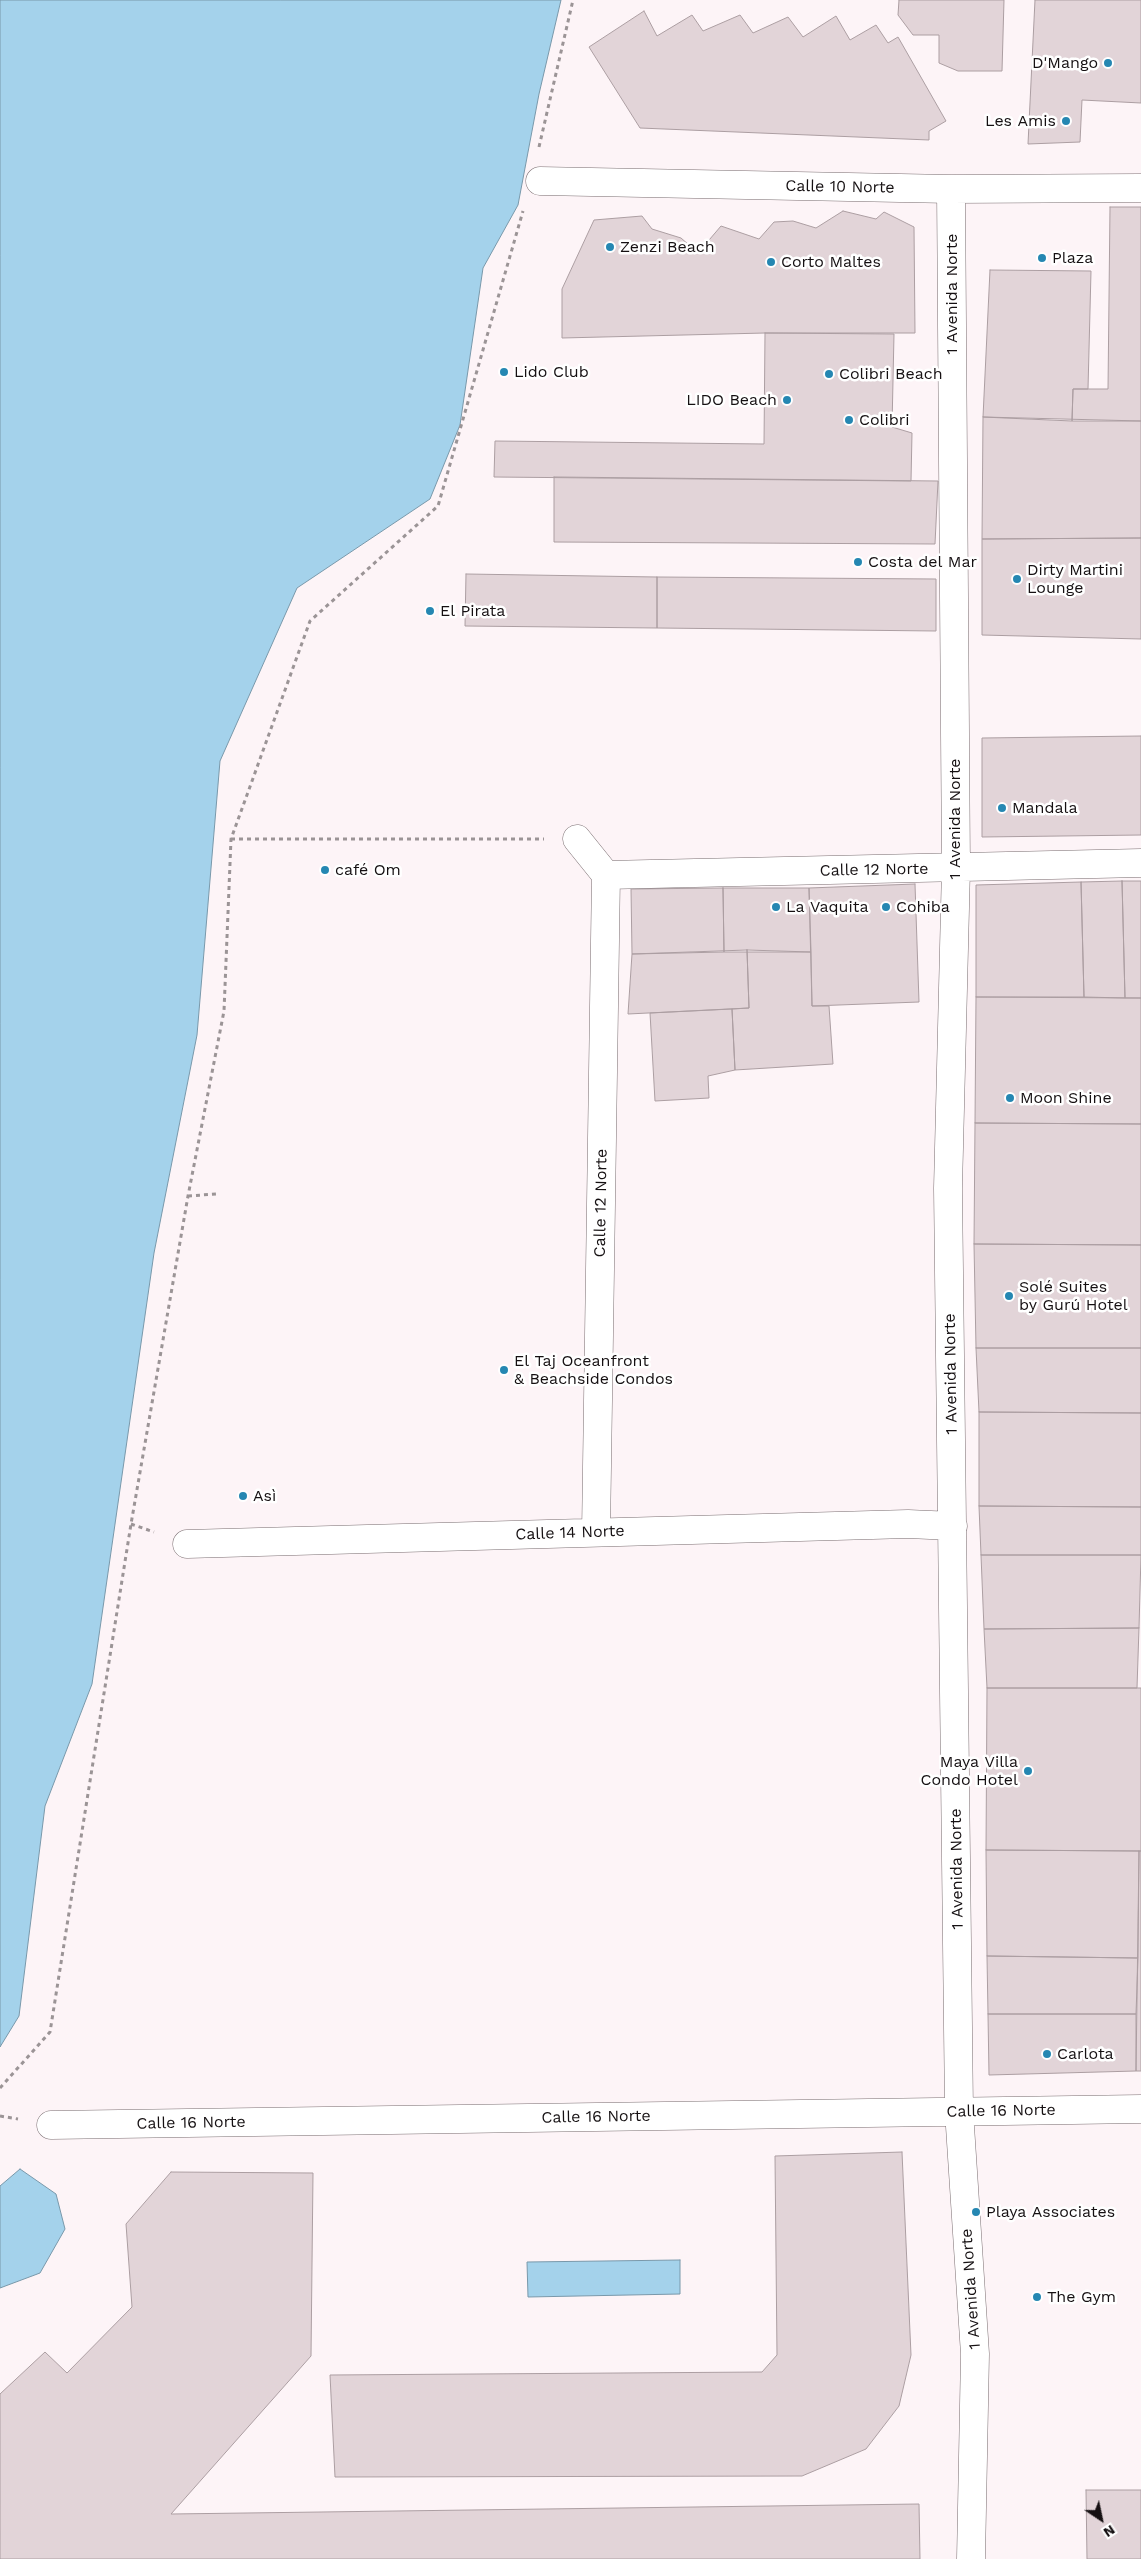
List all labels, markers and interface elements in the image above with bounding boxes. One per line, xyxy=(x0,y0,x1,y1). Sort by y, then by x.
place label: D'Mango xyxy=(1032,53,1098,73)
marker: D'Mango xyxy=(1102,57,1114,69)
place label: Les Amis xyxy=(985,111,1056,131)
marker: Les Amis xyxy=(1060,115,1072,127)
street label: Calle 10 Norte xyxy=(785,176,895,198)
street label: 1 Avenida Norte xyxy=(942,233,962,355)
place label: Zenzi Beach xyxy=(620,237,715,257)
marker: Zenzi Beach xyxy=(604,241,616,253)
place label: Plaza xyxy=(1052,248,1093,268)
place label: Corto Maltes xyxy=(781,252,881,272)
marker: Plaza xyxy=(1036,252,1048,264)
marker: Corto Maltes xyxy=(765,256,777,268)
place label: Lido Club xyxy=(514,362,589,382)
place label: Colibri Beach xyxy=(839,364,943,384)
marker: Lido Club xyxy=(498,366,510,378)
marker: Colibri Beach xyxy=(823,368,835,380)
place label: LIDO Beach xyxy=(686,390,777,410)
marker: LIDO Beach xyxy=(781,394,793,406)
place label: Colibri xyxy=(859,410,910,430)
marker: Colibri xyxy=(843,414,855,426)
place label: Costa del Mar xyxy=(868,552,977,572)
marker: Costa del Mar xyxy=(852,556,864,568)
place label: Dirty Martini Lounge xyxy=(1027,560,1123,598)
marker: Dirty Martini Lounge xyxy=(1011,573,1023,585)
place label: El Pirata xyxy=(440,601,505,621)
marker: El Pirata xyxy=(424,605,436,617)
street label: 1 Avenida Norte xyxy=(945,758,965,880)
place label: Mandala xyxy=(1012,798,1078,818)
marker: Mandala xyxy=(996,802,1008,814)
street label: Calle 12 Norte xyxy=(819,859,929,881)
place label: café Om xyxy=(335,860,401,880)
marker: café Om xyxy=(319,864,331,876)
place label: La Vaquita xyxy=(786,897,868,917)
place label: Cohiba xyxy=(896,897,950,917)
marker: La Vaquita xyxy=(770,901,782,913)
marker: Cohiba xyxy=(880,901,892,913)
place label: Moon Shine xyxy=(1020,1088,1112,1108)
marker: Moon Shine xyxy=(1004,1092,1016,1104)
street label: Calle 12 Norte xyxy=(590,1148,612,1258)
place label: Solé Suites by Gurú Hotel xyxy=(1019,1277,1128,1315)
marker: Solé Suites by Gurú Hotel xyxy=(1003,1290,1015,1302)
street label: 1 Avenida Norte xyxy=(940,1313,962,1435)
place label: El Taj Oceanfront & Beachside Condos xyxy=(514,1351,673,1389)
marker: El Taj Oceanfront & Beachside Condos xyxy=(498,1364,510,1376)
place label: Asì xyxy=(253,1486,276,1506)
marker: Asì xyxy=(237,1490,249,1502)
street label: Calle 14 Norte xyxy=(515,1522,625,1544)
place label: Maya Villa Condo Hotel xyxy=(921,1752,1018,1790)
marker: Maya Villa Condo Hotel xyxy=(1022,1765,1034,1777)
street label: 1 Avenida Norte xyxy=(946,1808,968,1930)
place label: Carlota xyxy=(1057,2044,1114,2064)
marker: Carlota xyxy=(1041,2048,1053,2060)
street label: Calle 16 Norte xyxy=(946,2100,1056,2122)
street label: Calle 16 Norte xyxy=(541,2106,651,2128)
street label: Calle 16 Norte xyxy=(136,2112,246,2134)
place label: Playa Associates xyxy=(986,2202,1115,2222)
marker: Playa Associates xyxy=(970,2206,982,2218)
street label: 1 Avenida Norte xyxy=(957,2228,985,2350)
place label: The Gym xyxy=(1047,2287,1116,2307)
marker: The Gym xyxy=(1031,2291,1043,2303)
north arrow xyxy=(1076,2494,1126,2544)
text: N xyxy=(1101,2522,1118,2541)

